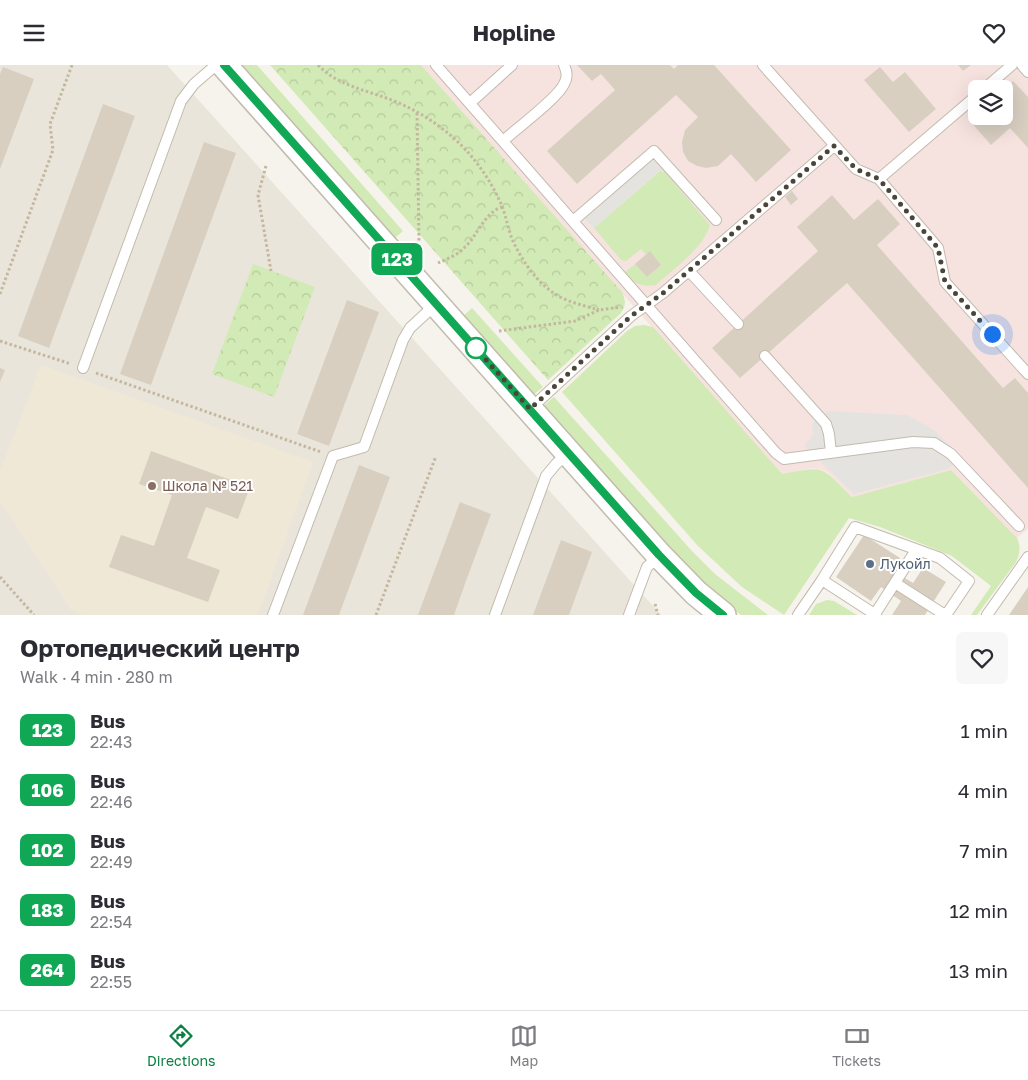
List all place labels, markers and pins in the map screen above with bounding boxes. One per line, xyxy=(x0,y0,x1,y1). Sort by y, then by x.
unlabelled marker xyxy=(465,337,487,359)
place label: Школа № 521 xyxy=(162,477,253,494)
marker: Школа № 521 xyxy=(146,480,158,492)
place label: Лукойл xyxy=(880,555,931,572)
marker: Лукойл xyxy=(864,558,876,570)

